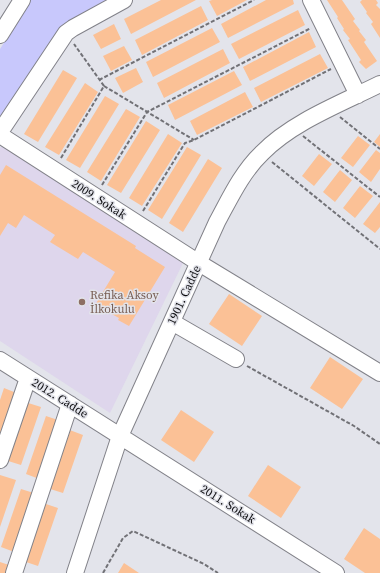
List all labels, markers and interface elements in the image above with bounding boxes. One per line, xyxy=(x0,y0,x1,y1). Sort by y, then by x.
street label: 2009. Sokak xyxy=(69,175,130,223)
street label: 1901. Cadde xyxy=(163,263,205,327)
place label: Refika Aksoy İlkokulu xyxy=(90,287,160,317)
marker: Refika Aksoy İlkokulu xyxy=(77,297,87,307)
street label: 2012. Cadde xyxy=(29,374,91,422)
street label: 2011. Sokak xyxy=(197,481,259,528)

